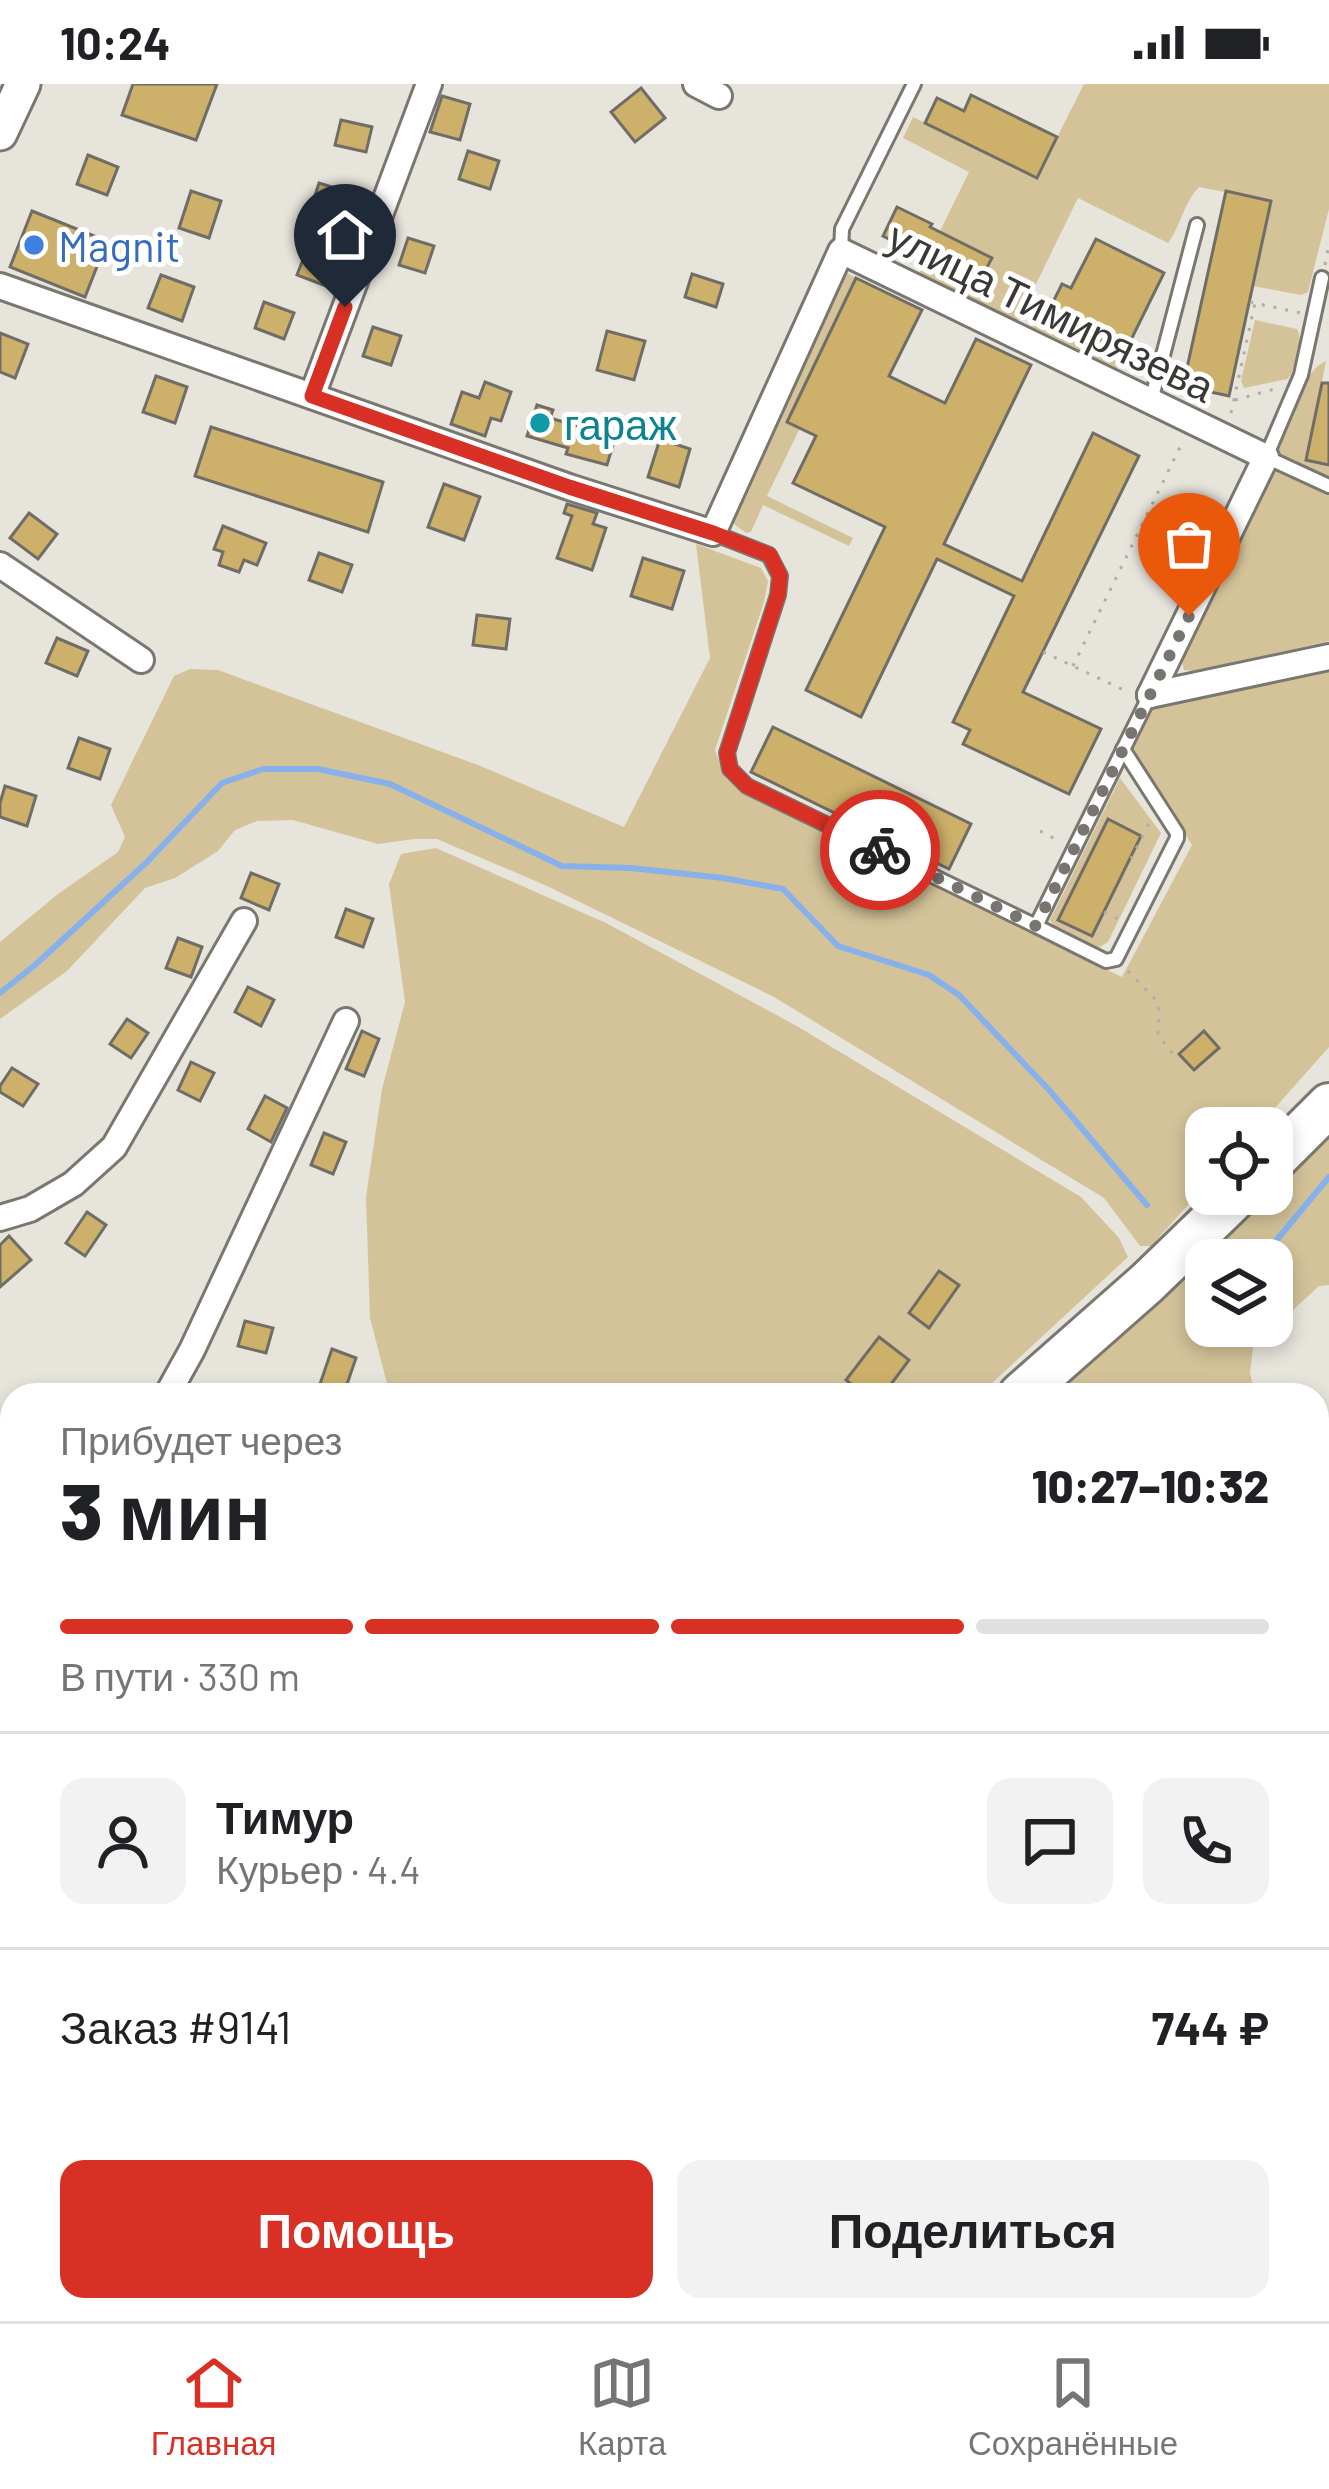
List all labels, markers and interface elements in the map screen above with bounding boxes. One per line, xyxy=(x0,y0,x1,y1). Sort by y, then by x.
text: 10:24 xyxy=(60,15,170,69)
pin xyxy=(294,184,396,307)
icon: home xyxy=(312,202,378,268)
street label: улица Тимирязева xyxy=(880,209,1224,412)
place label: Magnit xyxy=(58,220,181,271)
marker: Magnit xyxy=(21,232,47,258)
place label: гараж xyxy=(564,398,677,449)
marker: гараж xyxy=(527,410,553,436)
pin xyxy=(1138,493,1240,616)
icon: bag xyxy=(1156,511,1222,577)
courier xyxy=(820,790,940,910)
icon: bike xyxy=(847,817,913,883)
map controls xyxy=(1185,1107,1293,1347)
button: locate xyxy=(1185,1107,1293,1215)
button: layers xyxy=(1185,1239,1293,1347)
text: Прибудет через xyxy=(60,1416,342,1463)
text: 10:27–10:32 xyxy=(1032,1458,1269,1512)
text: 3 мин xyxy=(60,1462,271,1556)
text: В пути · 330 m xyxy=(60,1652,300,1699)
button: person xyxy=(60,1778,186,1904)
button: chat xyxy=(987,1778,1113,1904)
button: phone xyxy=(1143,1778,1269,1904)
text: Тимур xyxy=(216,1789,354,1843)
text: Курьер · 4.4 xyxy=(216,1845,421,1892)
text: Заказ #9141 xyxy=(60,1999,291,2053)
text: 744 ₽ xyxy=(1152,2000,1269,2054)
button: Помощь xyxy=(60,2160,653,2298)
button: Поделиться xyxy=(677,2160,1269,2298)
tab: Главная xyxy=(151,2350,276,2463)
tab: Карта xyxy=(578,2350,666,2463)
tab: Сохранённые xyxy=(968,2350,1178,2463)

